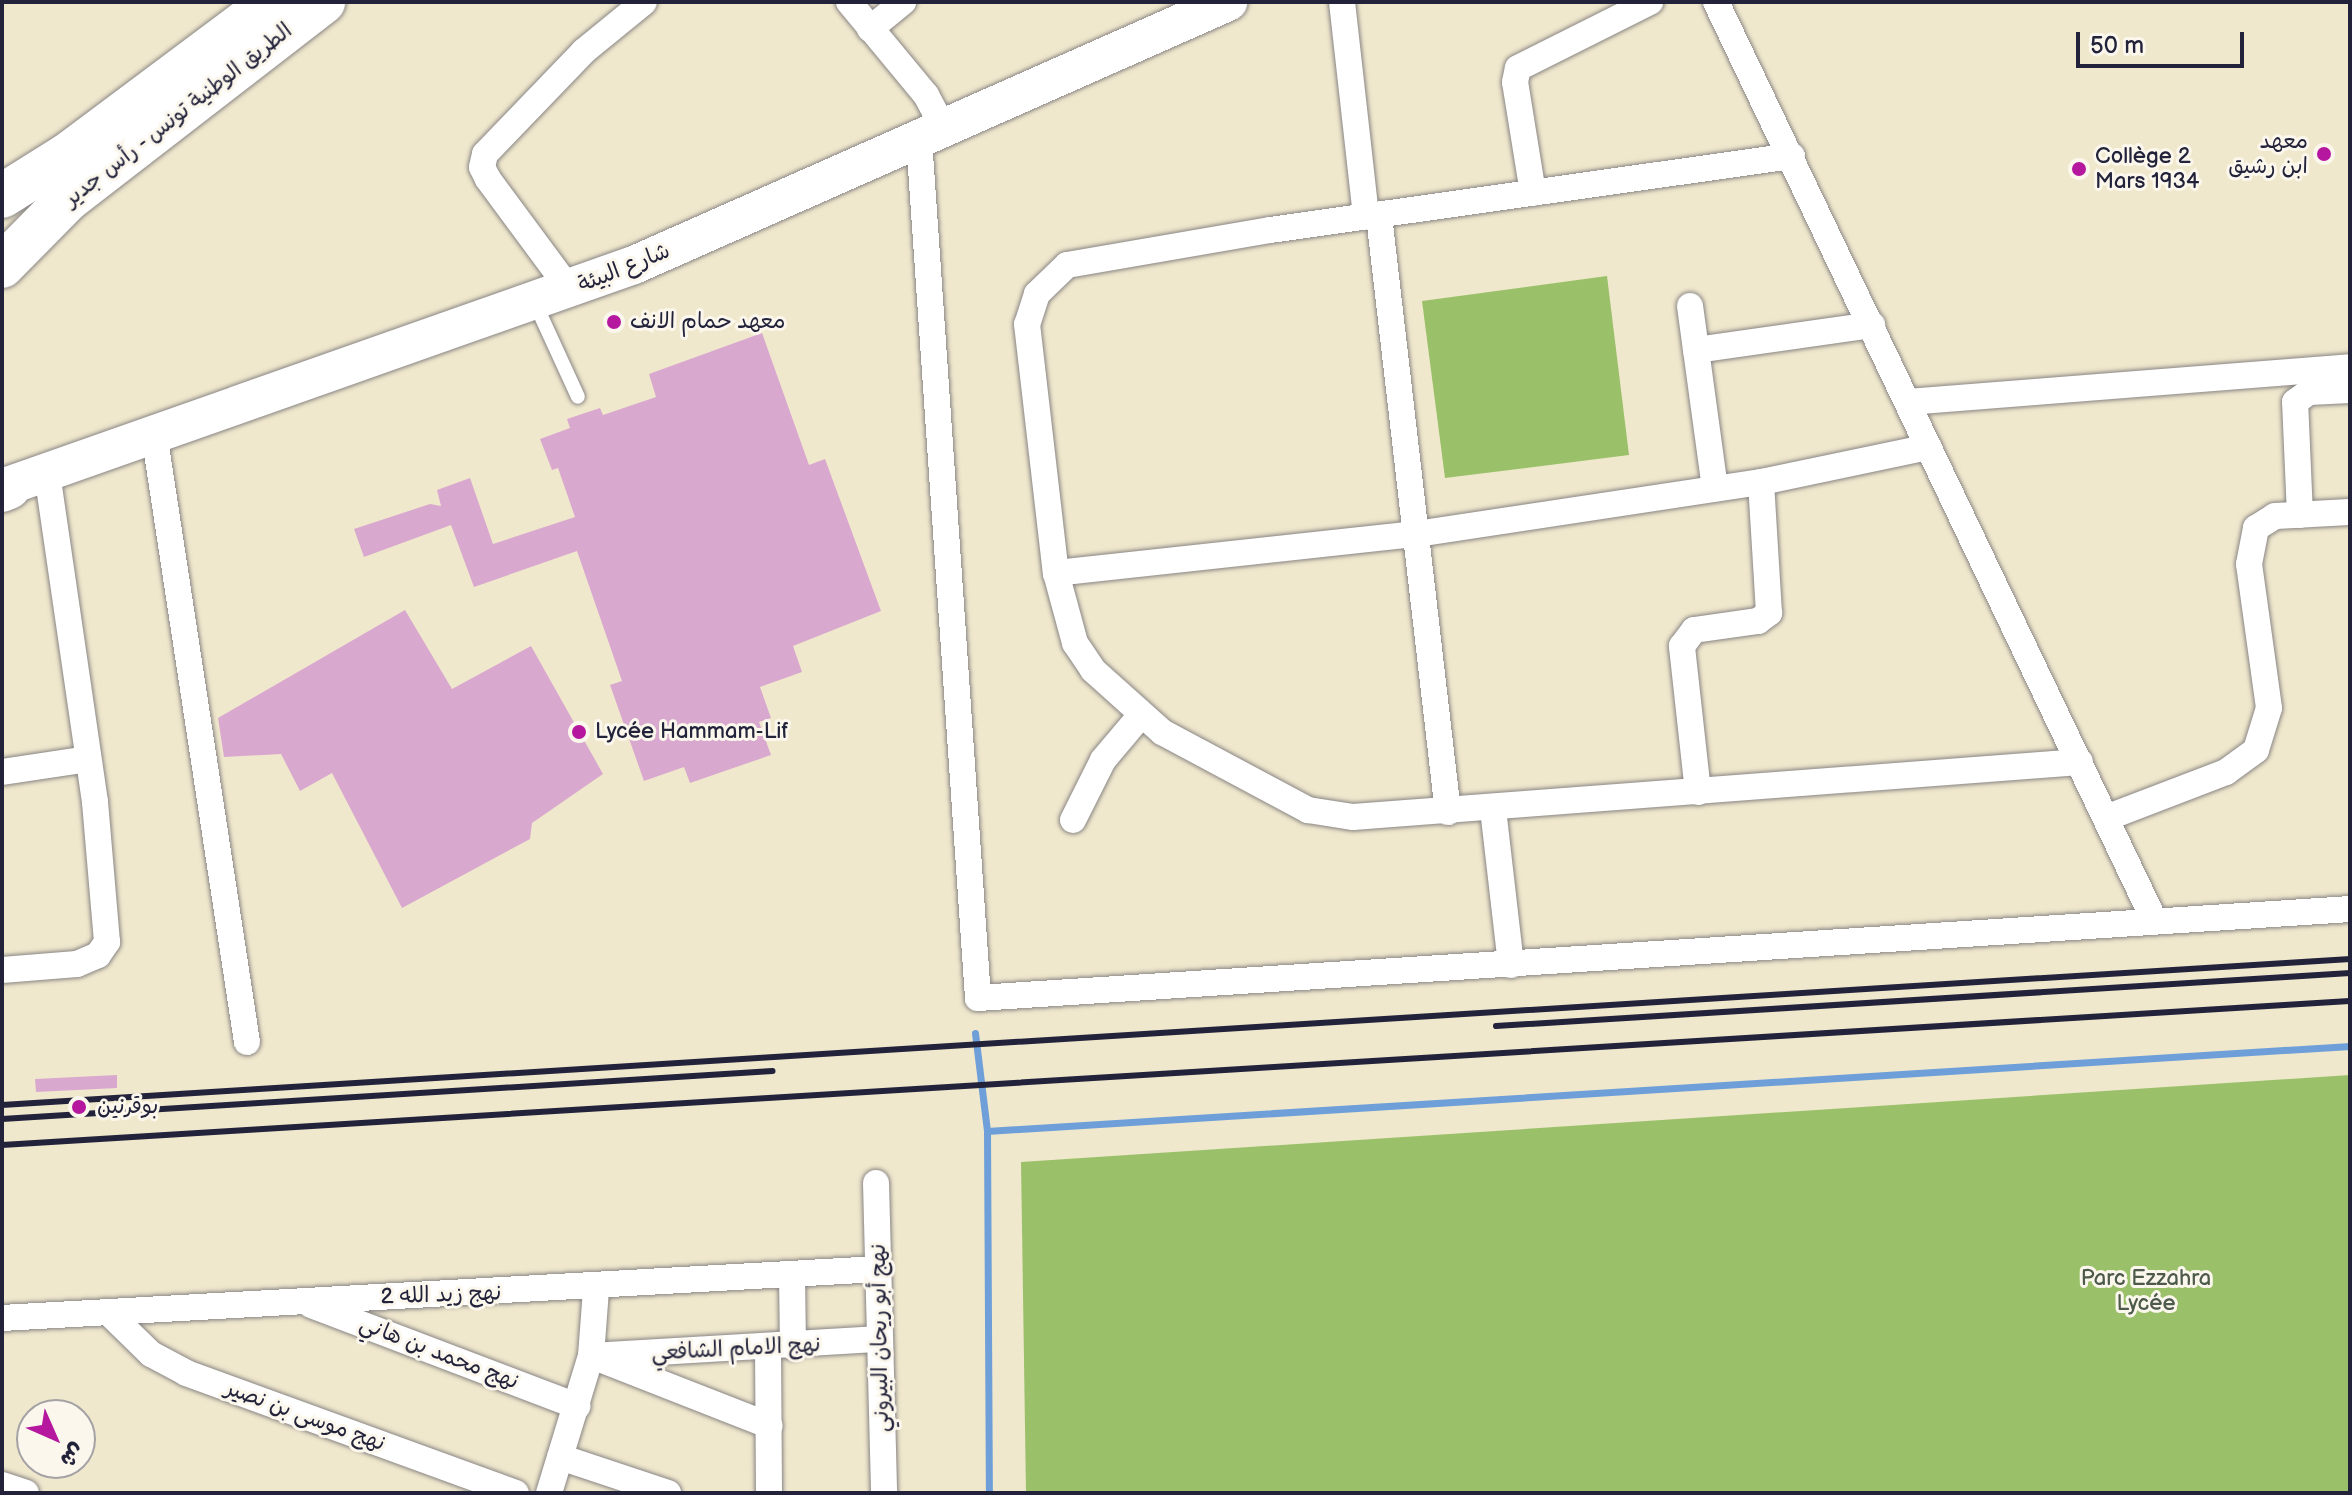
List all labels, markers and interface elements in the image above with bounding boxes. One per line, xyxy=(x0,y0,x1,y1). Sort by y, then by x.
scale bar xyxy=(2080,16,2248,66)
street label: الطريق الوطنية تونس - رأس جدير xyxy=(58,17,298,213)
text: 50 m xyxy=(2090,31,2144,60)
place label: معهد ابن رشيق xyxy=(2228,128,2308,180)
place label: Collège 2 Mars 1934 xyxy=(2095,143,2199,194)
marker: معهد ابن رشيق xyxy=(2315,145,2333,163)
marker: Collège 2 Mars 1934 xyxy=(2070,160,2088,178)
street label: شارع البيئة xyxy=(574,238,674,298)
place label: معهد حمام الانف xyxy=(630,309,785,335)
marker: معهد حمام الانف xyxy=(605,313,623,331)
place label: Lycée Hammam-Lif xyxy=(595,719,788,745)
marker: Lycée Hammam-Lif xyxy=(570,723,588,741)
place label: بوقرنين xyxy=(97,1094,158,1120)
marker: بوقرنين xyxy=(68,1096,90,1118)
street label: نهج أبو ريحان البيروني xyxy=(865,1244,895,1432)
park label: Parc Ezzahra Lycée xyxy=(2081,1265,2211,1316)
street label: نهج زيد الله 2 xyxy=(380,1280,502,1310)
street label: نهج محمد بن هاني xyxy=(356,1311,522,1395)
street label: نهج الامام الشافعي xyxy=(651,1331,821,1367)
street label: نهج موسى بن نصير xyxy=(221,1375,389,1457)
north arrow xyxy=(16,1399,96,1479)
text: ش xyxy=(54,1437,90,1473)

